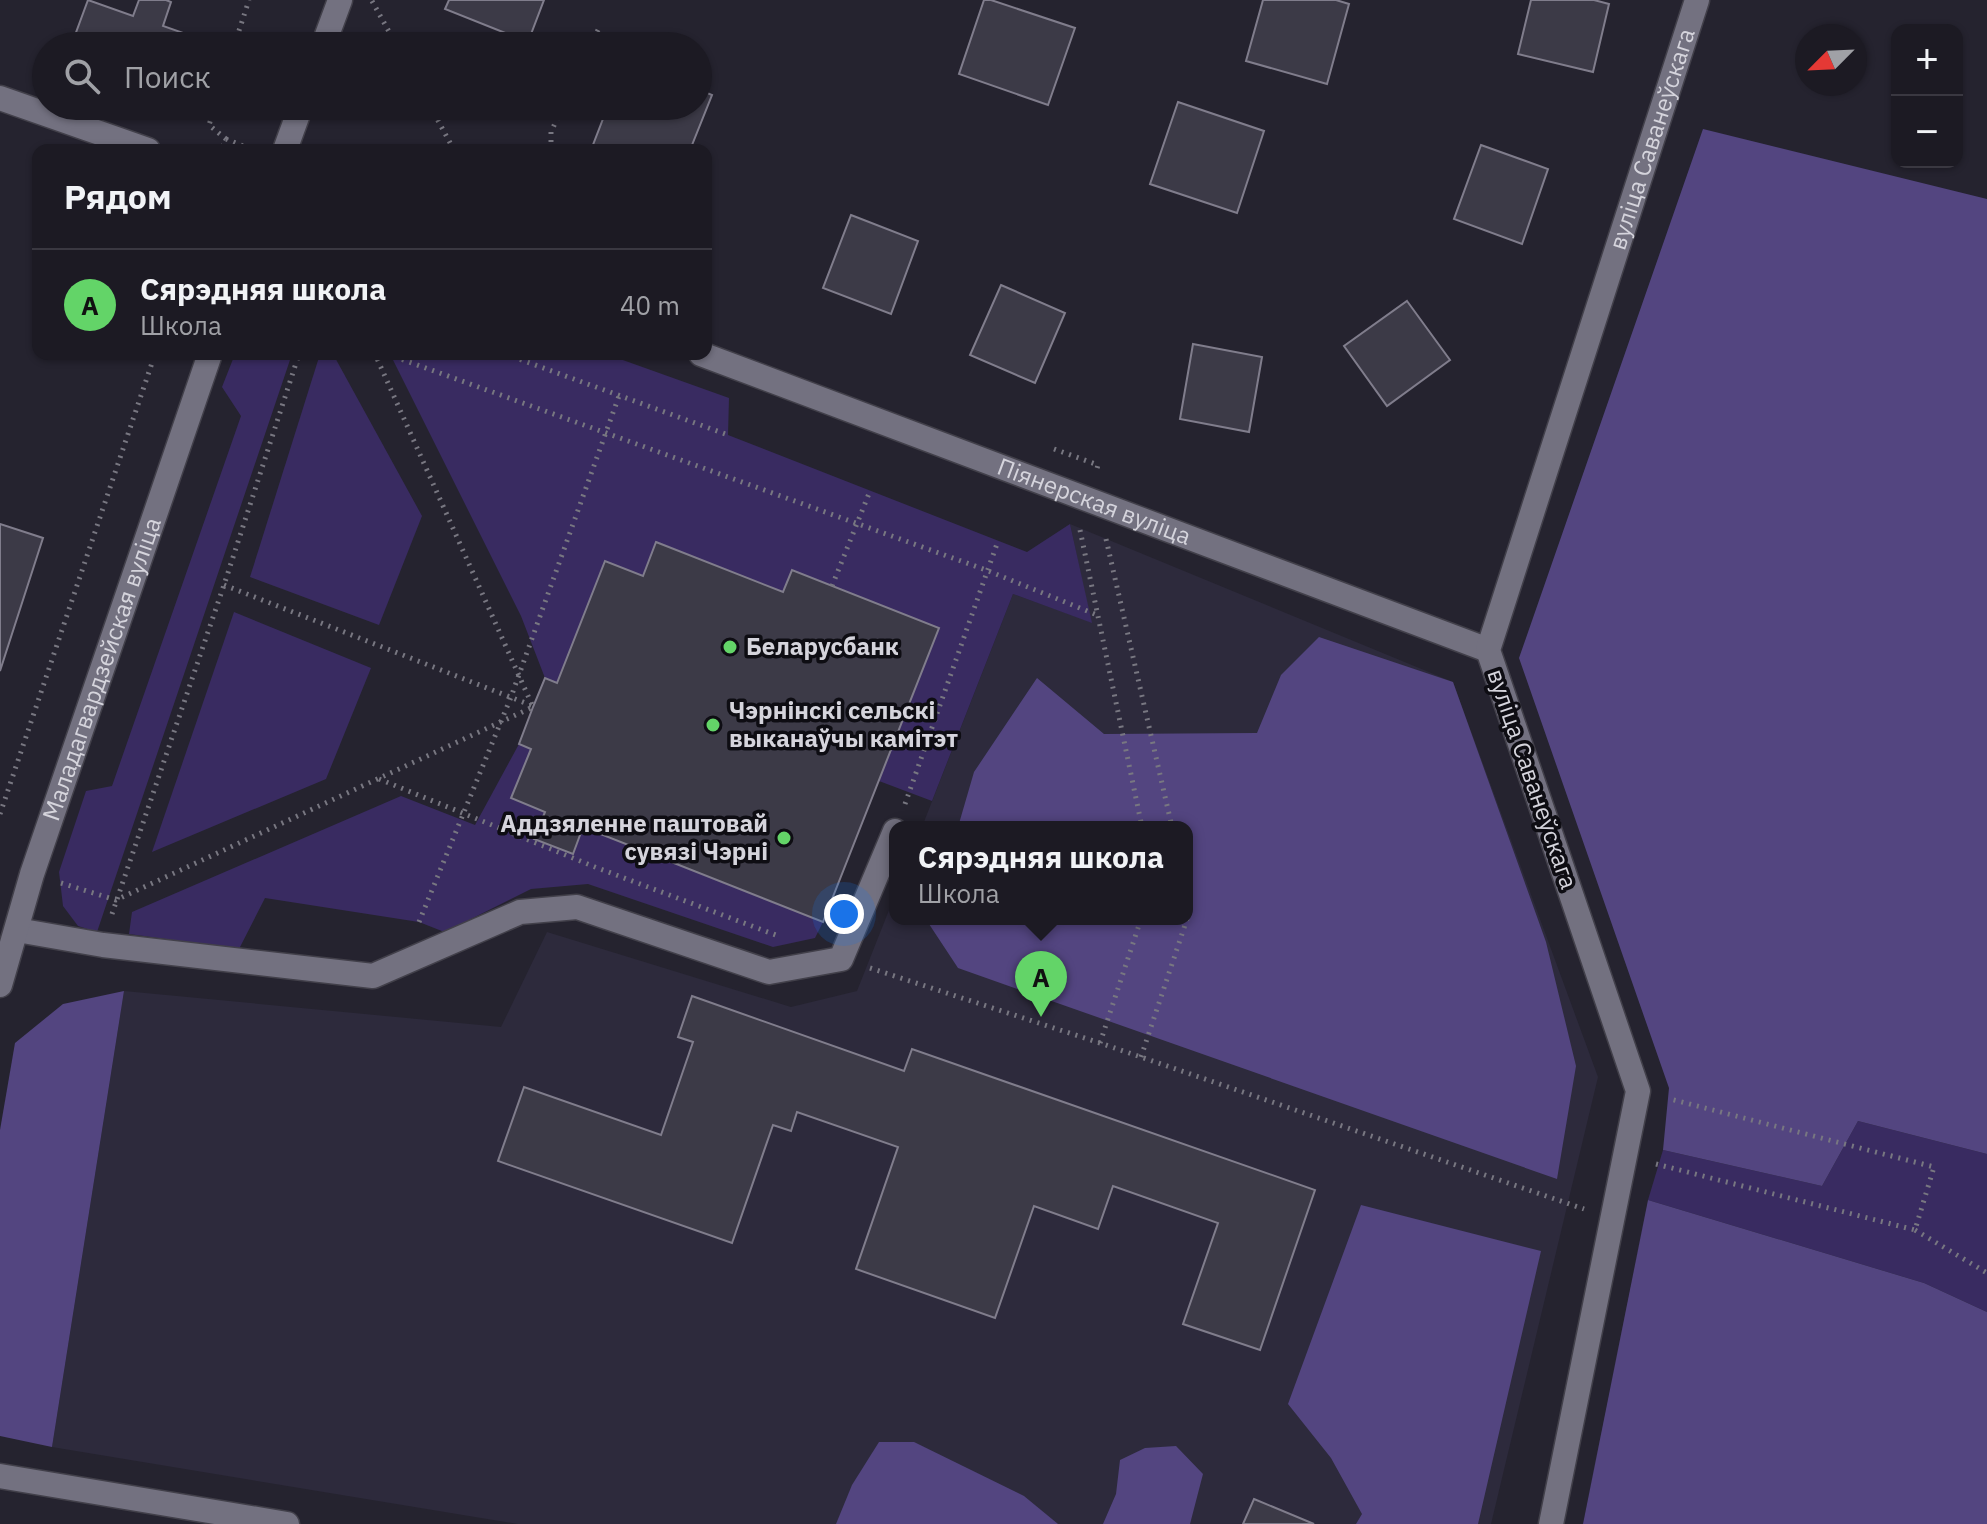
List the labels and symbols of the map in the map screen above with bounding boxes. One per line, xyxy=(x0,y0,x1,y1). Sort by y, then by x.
street label: вуліца Саванеўскага xyxy=(1601,24,1702,254)
north arrow xyxy=(1795,24,1867,96)
street label: Піянерская вуліца xyxy=(993,450,1196,552)
street label: Маладагвардзейская вуліца xyxy=(34,513,168,825)
place label: Беларусбанк xyxy=(746,630,899,662)
marker: Беларусбанк xyxy=(721,638,739,656)
street label: вуліца Саванеўскага xyxy=(1480,664,1586,893)
place label: Чэрнінскі сельскі выканаўчы камітэт xyxy=(729,694,958,754)
marker: Чэрнінскі сельскі выканаўчы камітэт xyxy=(704,716,722,734)
place label: Аддзяленне паштовай сувязі Чэрні xyxy=(500,807,768,867)
marker: Аддзяленне паштовай сувязі Чэрні xyxy=(775,829,793,847)
your location xyxy=(824,894,864,934)
pin: A xyxy=(1015,951,1067,1017)

